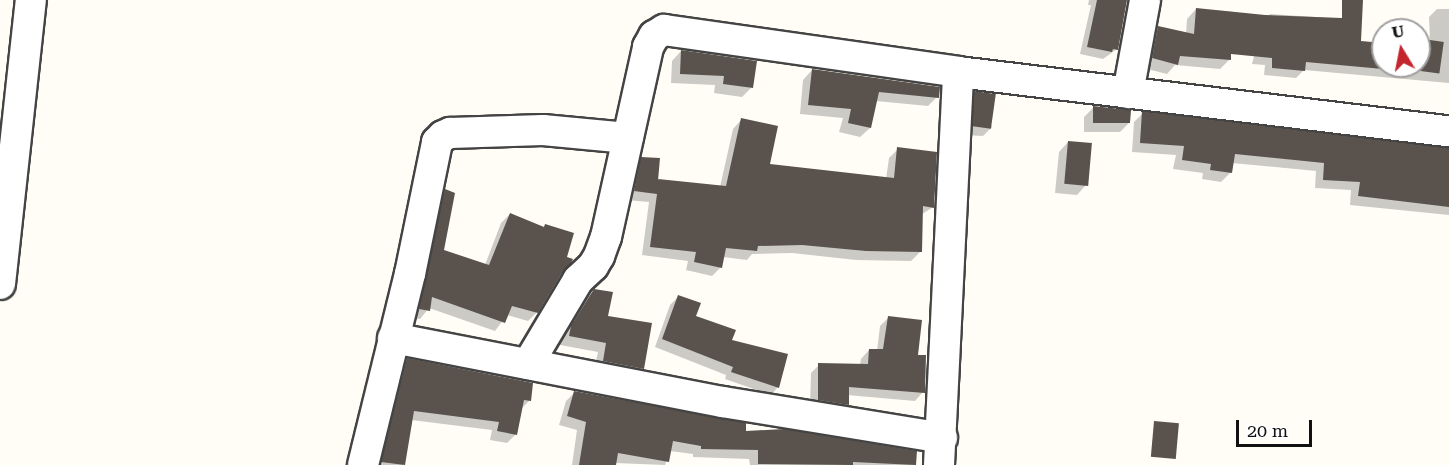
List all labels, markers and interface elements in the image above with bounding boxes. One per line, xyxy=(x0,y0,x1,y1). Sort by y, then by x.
north arrow xyxy=(1371,18,1431,78)
text: U xyxy=(1390,21,1406,42)
scale bar xyxy=(1239,408,1316,446)
text: 20 m xyxy=(1247,420,1288,441)

